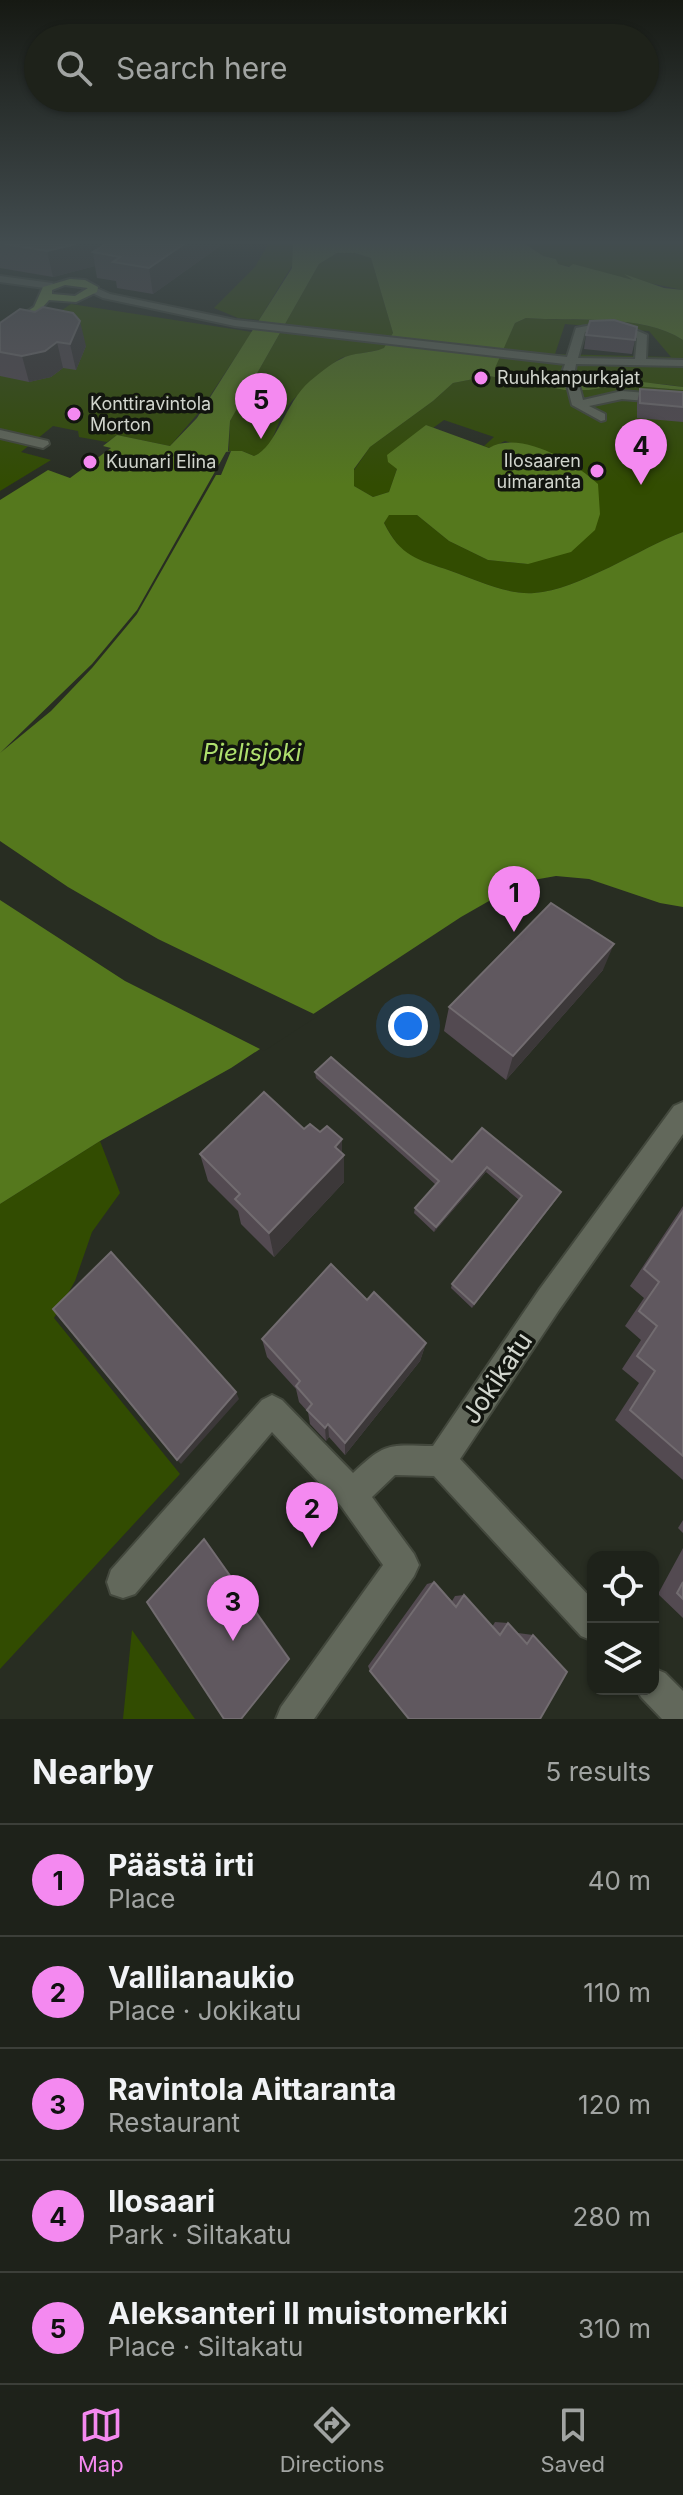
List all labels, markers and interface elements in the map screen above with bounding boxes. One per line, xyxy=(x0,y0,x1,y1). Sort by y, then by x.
search box xyxy=(24,24,659,112)
icon: search xyxy=(52,46,96,90)
text: Search here xyxy=(116,50,288,86)
place label: Ruuhkanpurkajat xyxy=(497,367,640,388)
marker: Ruuhkanpurkajat xyxy=(472,369,490,387)
pin: 5 xyxy=(235,373,287,439)
place label: Konttiravintola Morton xyxy=(90,393,211,435)
marker: Konttiravintola Morton xyxy=(65,405,83,423)
pin: 4 xyxy=(615,419,667,485)
place label: Ilosaaren uimaranta xyxy=(497,450,581,492)
place label: Kuunari Elina xyxy=(106,451,216,472)
marker: Kuunari Elina xyxy=(81,453,99,471)
marker: Ilosaaren uimaranta xyxy=(588,462,606,480)
water label: Pielisjoki xyxy=(203,738,302,767)
pin: 1 xyxy=(488,866,540,932)
your location xyxy=(388,1006,428,1046)
street label: Jokikatu xyxy=(455,1326,538,1429)
pin: 2 xyxy=(286,1482,338,1548)
map controls xyxy=(587,1551,659,1695)
button: locate xyxy=(587,1551,659,1623)
pin: 3 xyxy=(207,1575,259,1641)
button: layers xyxy=(587,1623,659,1695)
text: Nearby xyxy=(32,1751,154,1792)
text: 5 results xyxy=(546,1756,651,1787)
text: Päästä irti xyxy=(108,1847,254,1883)
text: 1 xyxy=(52,1865,64,1896)
text: 40 m xyxy=(588,1865,651,1896)
text: Place xyxy=(108,1883,176,1914)
text: Vallilanaukio xyxy=(108,1959,295,1995)
text: 2 xyxy=(50,1977,66,2008)
text: 110 m xyxy=(583,1977,651,2008)
text: Place · Jokikatu xyxy=(108,1995,301,2026)
text: Ravintola Aittaranta xyxy=(108,2071,397,2107)
text: 3 xyxy=(50,2089,66,2120)
text: 120 m xyxy=(578,2089,651,2120)
text: Restaurant xyxy=(108,2107,240,2138)
text: Ilosaari xyxy=(108,2183,215,2219)
text: 4 xyxy=(49,2201,67,2232)
text: 280 m xyxy=(573,2201,651,2232)
text: Park · Siltakatu xyxy=(108,2219,291,2250)
text: Aleksanteri II muistomerkki xyxy=(108,2295,508,2331)
text: 5 xyxy=(50,2313,66,2344)
text: 310 m xyxy=(578,2313,651,2344)
text: Place · Siltakatu xyxy=(108,2331,303,2362)
tab: Map xyxy=(78,2403,124,2477)
tab: Directions xyxy=(280,2403,385,2477)
tab: Saved xyxy=(541,2403,605,2477)

